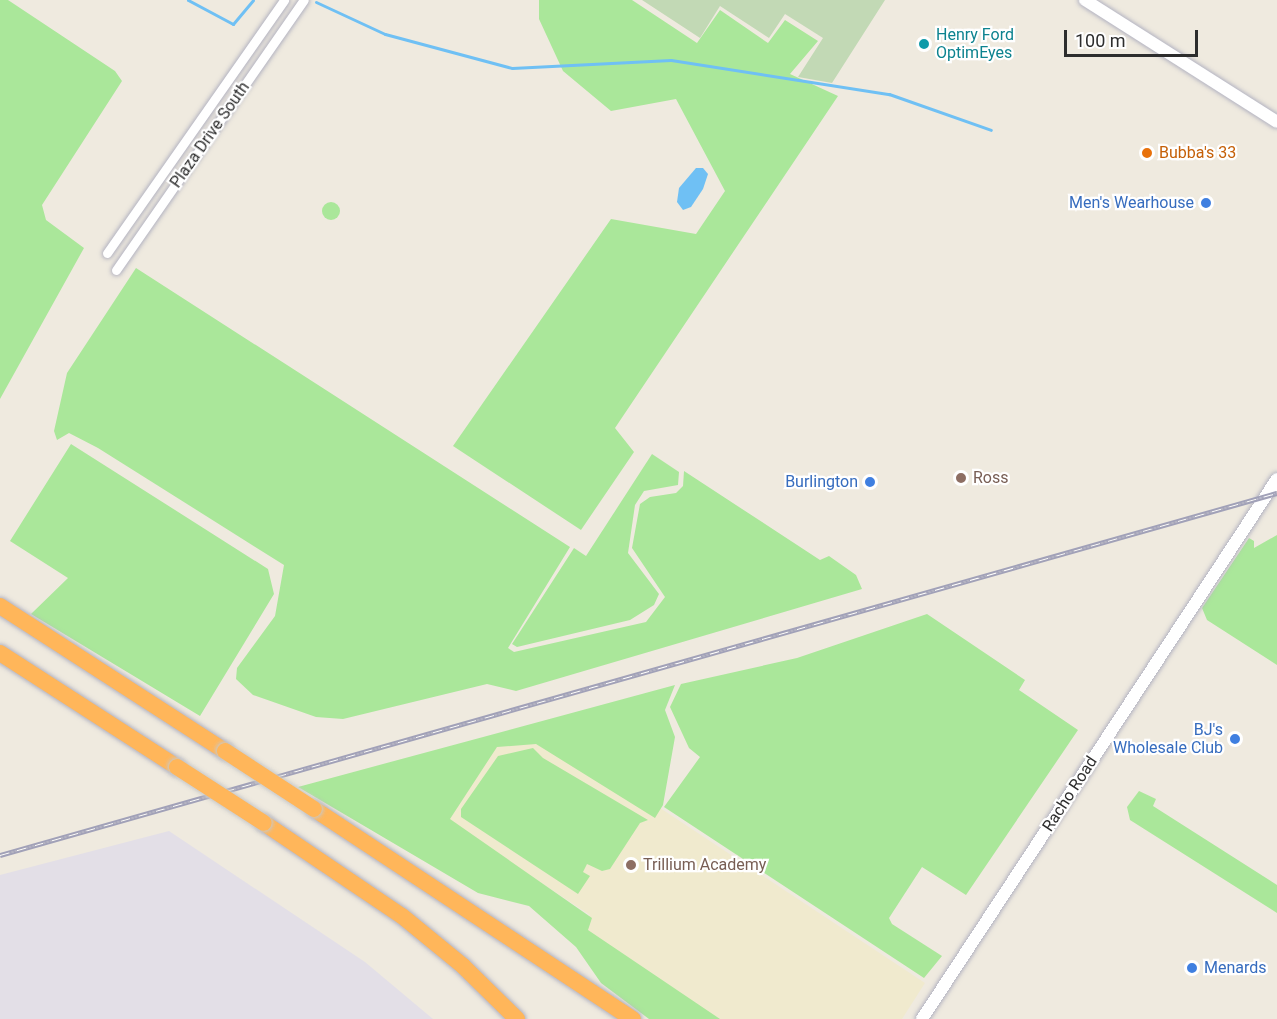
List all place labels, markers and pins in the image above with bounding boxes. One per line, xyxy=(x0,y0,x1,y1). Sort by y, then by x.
place label: Henry Ford OptimEyes xyxy=(936,25,1014,63)
marker: Henry Ford OptimEyes xyxy=(917,37,931,51)
place label: Bubba's 33 xyxy=(1159,143,1236,163)
marker: Bubba's 33 xyxy=(1140,146,1154,160)
place label: Men's Wearhouse xyxy=(1069,193,1194,213)
marker: Men's Wearhouse xyxy=(1199,196,1213,210)
place label: Ross xyxy=(973,468,1008,488)
marker: Ross xyxy=(954,471,968,485)
place label: Burlington xyxy=(785,472,858,492)
marker: Burlington xyxy=(863,475,877,489)
place label: BJ's Wholesale Club xyxy=(1113,720,1223,758)
marker: BJ's Wholesale Club xyxy=(1228,732,1242,746)
place label: Trillium Academy xyxy=(643,855,766,875)
marker: Trillium Academy xyxy=(624,858,638,872)
place label: Menards xyxy=(1204,958,1267,978)
marker: Menards xyxy=(1185,961,1199,975)

